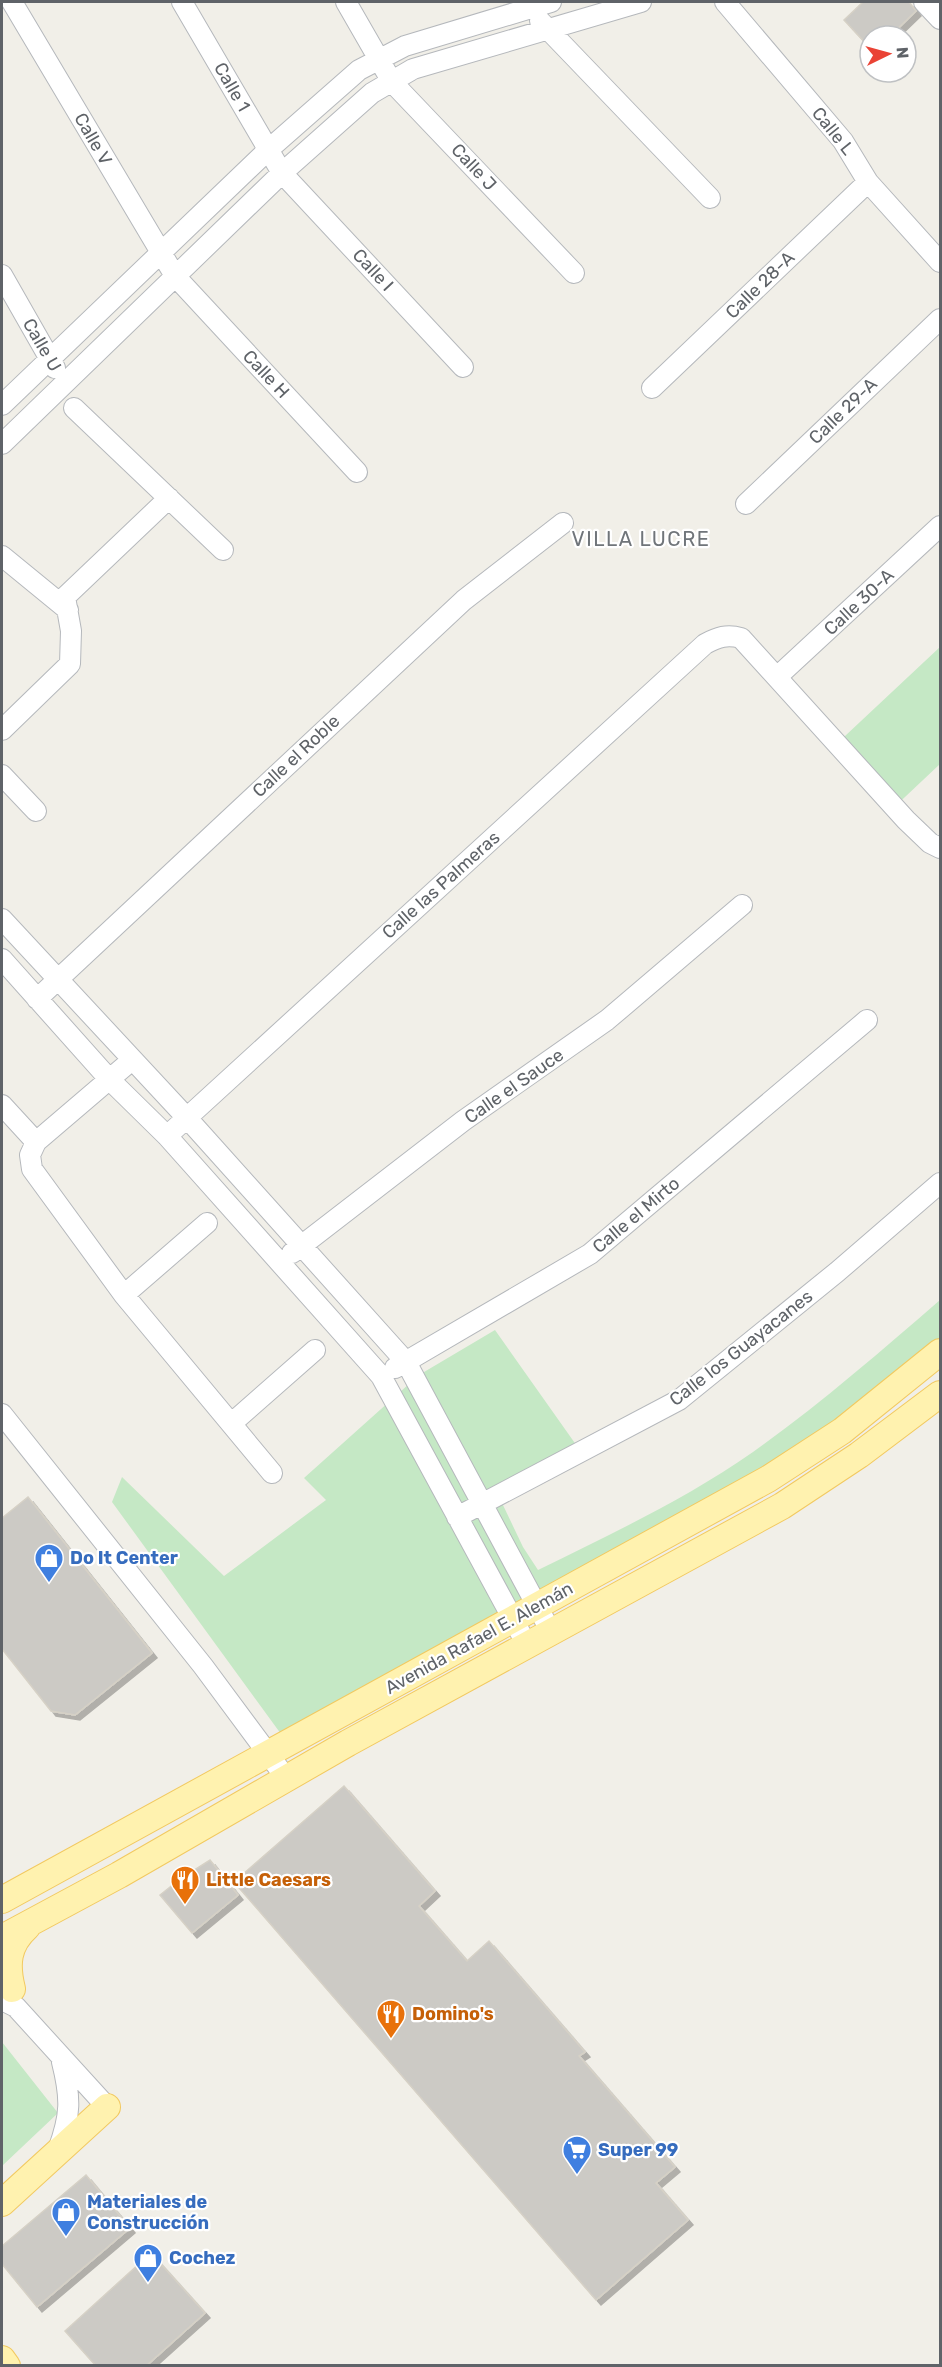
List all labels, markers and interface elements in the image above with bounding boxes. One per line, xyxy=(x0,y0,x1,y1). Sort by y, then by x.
north arrow xyxy=(858,24,918,84)
text: N xyxy=(892,46,912,59)
street label: Calle 1 xyxy=(209,59,255,115)
street label: Calle L xyxy=(807,103,859,159)
street label: Calle V xyxy=(69,109,117,169)
street label: Calle J xyxy=(447,139,501,195)
street label: Calle I xyxy=(348,244,398,296)
street label: Calle 28-A xyxy=(721,247,799,323)
street label: Calle U xyxy=(18,314,66,376)
street label: Calle H xyxy=(238,345,294,403)
street label: Calle 29-A xyxy=(804,373,882,449)
district label: VILLA LUCRE xyxy=(572,527,710,551)
street label: Calle 30-A xyxy=(819,564,899,640)
street label: Calle el Roble xyxy=(248,710,344,802)
street label: Calle las Palmeras xyxy=(378,826,504,944)
street label: Calle el Sauce xyxy=(460,1044,568,1128)
street label: Calle el Mirto xyxy=(588,1172,684,1258)
street label: Calle los Guayacanes xyxy=(665,1285,817,1411)
shop icon: Do It Center xyxy=(33,1542,65,1584)
place label: Do It Center xyxy=(70,1547,178,1569)
street label: Avenida Rafael E. Alemán xyxy=(381,1577,577,1699)
restaurant icon: Little Caesars xyxy=(169,1864,201,1906)
place label: Little Caesars xyxy=(206,1869,331,1891)
restaurant icon: Domino's xyxy=(375,1998,407,2040)
place label: Domino's xyxy=(412,2003,494,2025)
supermarket icon: Super 99 xyxy=(561,2134,593,2176)
place label: Super 99 xyxy=(598,2139,678,2161)
place label: Materiales de Construcción xyxy=(87,2191,209,2234)
shop icon: Materiales de Construcción xyxy=(50,2196,82,2238)
shop icon: Cochez xyxy=(132,2242,164,2284)
place label: Cochez xyxy=(169,2247,236,2269)

